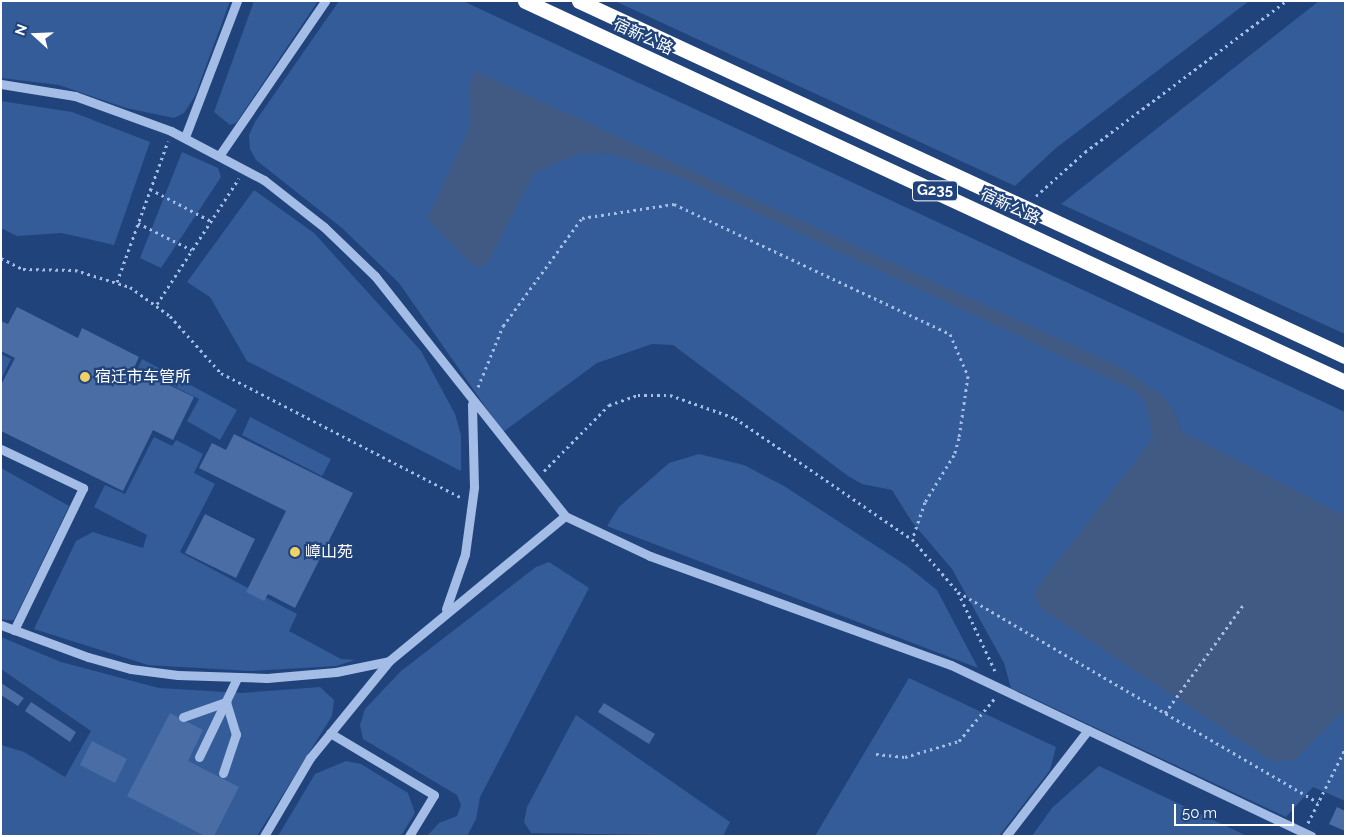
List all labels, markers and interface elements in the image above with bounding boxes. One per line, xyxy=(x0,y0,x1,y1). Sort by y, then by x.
north arrow xyxy=(10,10,60,60)
street label: 宿新公路 xyxy=(610,15,676,59)
text: N xyxy=(12,22,30,38)
road number: G235 xyxy=(911,178,959,204)
street label: 宿新公路 xyxy=(977,185,1043,229)
place label: 宿迁市车管所 xyxy=(95,367,191,387)
marker: 宿迁市车管所 xyxy=(79,371,91,383)
place label: 嶂山苑 xyxy=(305,542,353,562)
marker: 嶂山苑 xyxy=(289,546,301,558)
scale bar xyxy=(1176,794,1296,826)
text: 50 m xyxy=(1182,804,1217,822)

